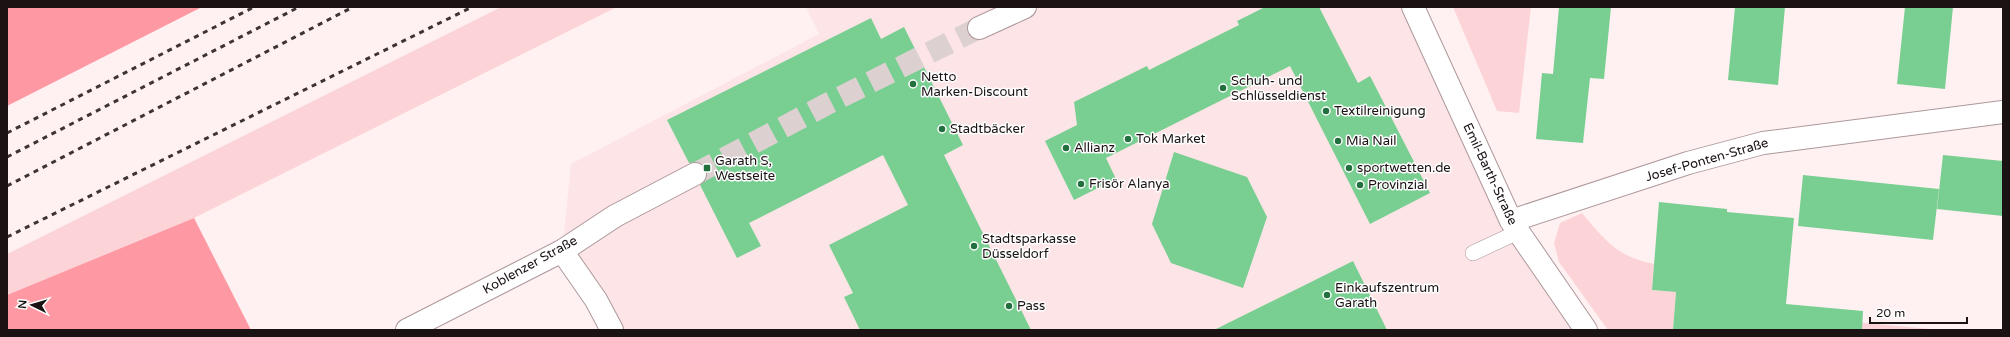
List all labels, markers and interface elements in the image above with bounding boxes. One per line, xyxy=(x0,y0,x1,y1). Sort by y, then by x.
place label: Netto Marken-Discount xyxy=(921,69,1028,100)
place label: Schuh- und Schlüsseldienst xyxy=(1231,73,1326,104)
marker: Netto Marken-Discount xyxy=(908,79,918,89)
marker: Schuh- und Schlüsseldienst xyxy=(1218,83,1228,93)
place label: Textilreinigung xyxy=(1334,103,1426,119)
marker: Textilreinigung xyxy=(1321,106,1331,116)
street label: Emil-Barth-Straße xyxy=(1459,120,1521,228)
place label: Stadtbäcker xyxy=(950,121,1025,137)
marker: Stadtbäcker xyxy=(937,124,947,134)
place label: Tok Market xyxy=(1136,131,1206,147)
place label: Mia Nail xyxy=(1346,133,1397,149)
marker: Tok Market xyxy=(1123,134,1133,144)
street label: Josef-Ponten-Straße xyxy=(1644,135,1770,185)
marker: Mia Nail xyxy=(1333,136,1343,146)
place label: Allianz xyxy=(1074,140,1115,156)
marker: Allianz xyxy=(1061,143,1071,153)
place label: Garath S, Westseite xyxy=(715,153,775,184)
place label: sportwetten.de xyxy=(1357,160,1451,176)
marker: Garath S, Westseite xyxy=(702,163,712,173)
marker: sportwetten.de xyxy=(1344,163,1354,173)
place label: Frisör Alanya xyxy=(1089,176,1169,192)
place label: Provinzial xyxy=(1368,177,1428,193)
marker: Frisör Alanya xyxy=(1076,179,1086,189)
marker: Provinzial xyxy=(1355,180,1365,190)
place label: Stadtsparkasse Düsseldorf xyxy=(982,231,1076,262)
street label: Koblenzer Straße xyxy=(480,232,580,298)
marker: Stadtsparkasse Düsseldorf xyxy=(969,241,979,251)
place label: Einkaufszentrum Garath xyxy=(1335,280,1439,311)
north arrow xyxy=(12,285,52,325)
marker: Einkaufszentrum Garath xyxy=(1322,290,1332,300)
place label: Pass xyxy=(1017,298,1045,314)
text: N xyxy=(16,299,29,309)
scale bar xyxy=(1870,299,1967,325)
marker: Pass xyxy=(1004,301,1014,311)
text: 20 m xyxy=(1876,306,1905,320)

